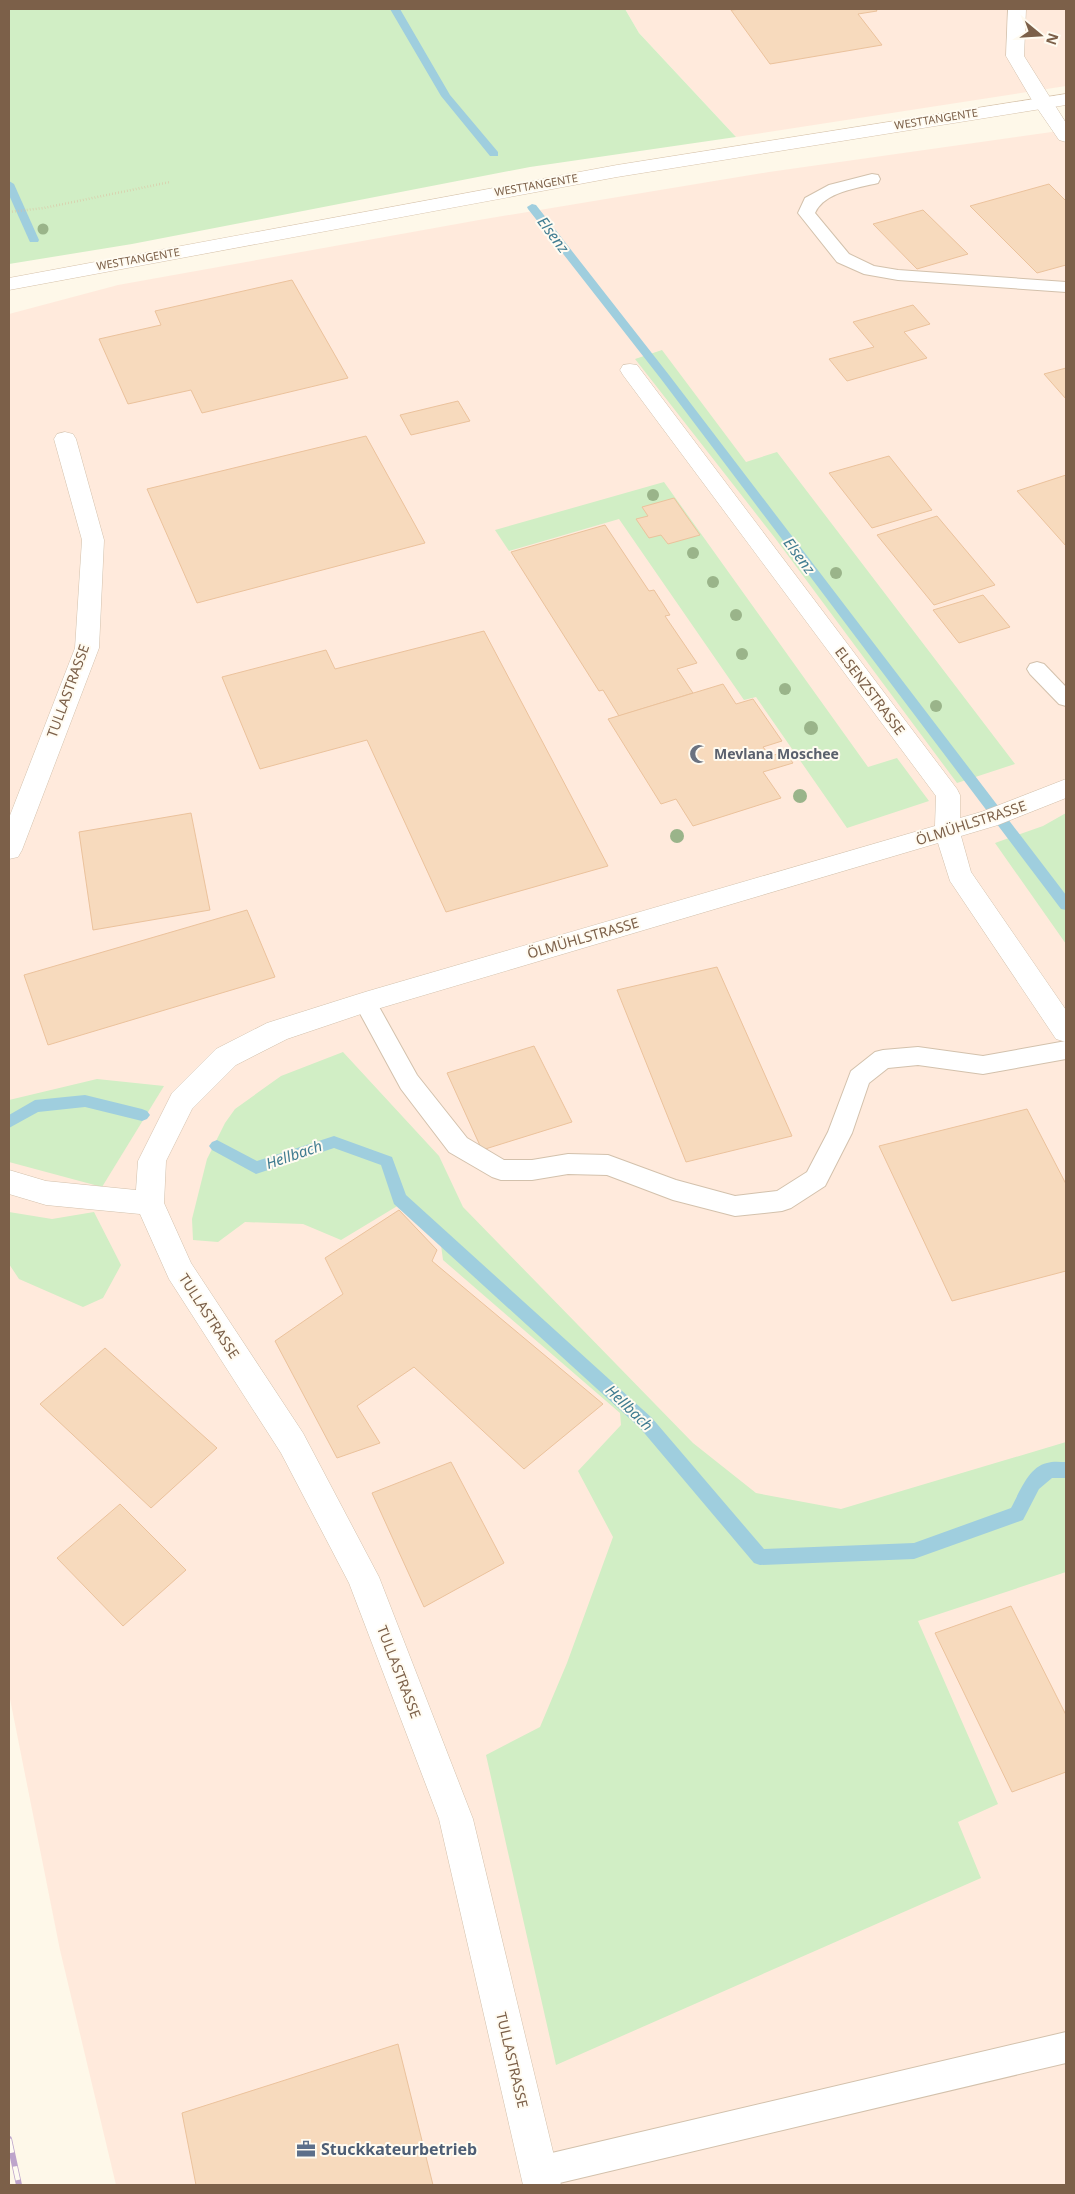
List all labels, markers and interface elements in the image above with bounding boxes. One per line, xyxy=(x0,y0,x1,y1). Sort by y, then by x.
north arrow xyxy=(1015,10,1065,60)
text: N xyxy=(1042,31,1064,48)
street label: WESTTANGENTE xyxy=(893,105,979,132)
street label: WESTTANGENTE xyxy=(493,170,579,199)
water label: Elsenz xyxy=(534,212,574,257)
street label: WESTTANGENTE xyxy=(95,244,181,273)
water label: Elsenz xyxy=(780,533,820,578)
street label: TULLASTRASSE xyxy=(42,642,93,740)
street label: ELSENZSTRASSE xyxy=(831,643,910,739)
mosque icon: Mevlana Moschee xyxy=(688,743,710,765)
place label: Mevlana Moschee xyxy=(714,744,839,763)
street label: ÖLMÜHLSTRASSE xyxy=(913,796,1029,849)
street label: ÖLMÜHLSTRASSE xyxy=(525,913,641,963)
water label: Hellbach xyxy=(263,1135,324,1173)
street label: TULLASTRASSE xyxy=(175,1269,244,1362)
water label: Hellbach xyxy=(602,1380,658,1435)
street label: TULLASTRASSE xyxy=(373,1623,426,1721)
street label: TULLASTRASSE xyxy=(492,2010,533,2110)
office icon: Stuckkateurbetrieb xyxy=(295,2138,317,2160)
place label: Stuckkateurbetrieb xyxy=(321,2138,477,2160)

